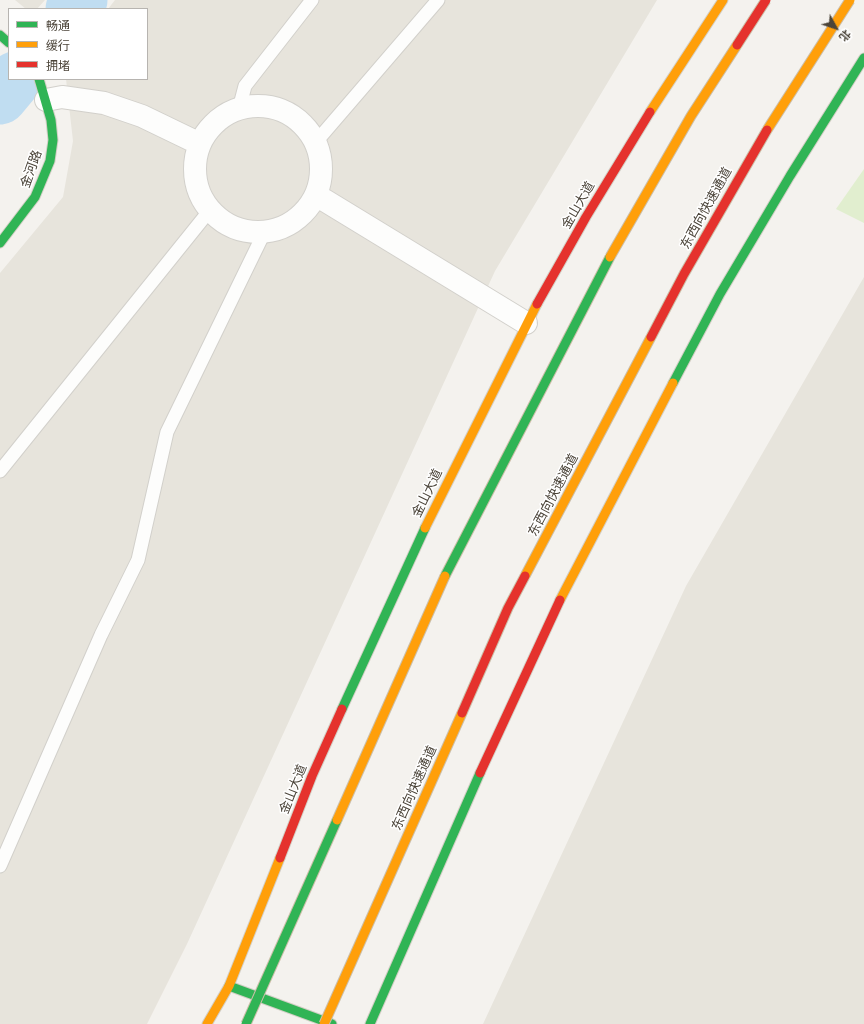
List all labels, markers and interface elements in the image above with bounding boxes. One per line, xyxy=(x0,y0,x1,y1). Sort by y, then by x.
legend xyxy=(8,8,148,80)
north arrow xyxy=(816,8,856,48)
text: 畅通 xyxy=(46,19,70,32)
text: 北 xyxy=(837,28,853,44)
text: 缓行 xyxy=(46,39,70,52)
text: 拥堵 xyxy=(46,59,70,72)
street label: 金河路 xyxy=(17,148,45,190)
street label: 东西向快速通道 xyxy=(677,164,735,252)
street label: 金山大道 xyxy=(558,179,598,231)
street label: 东西向快速通道 xyxy=(525,451,581,539)
street label: 金山大道 xyxy=(409,466,445,520)
street label: 东西向快速通道 xyxy=(388,743,440,833)
street label: 金山大道 xyxy=(276,762,310,816)

